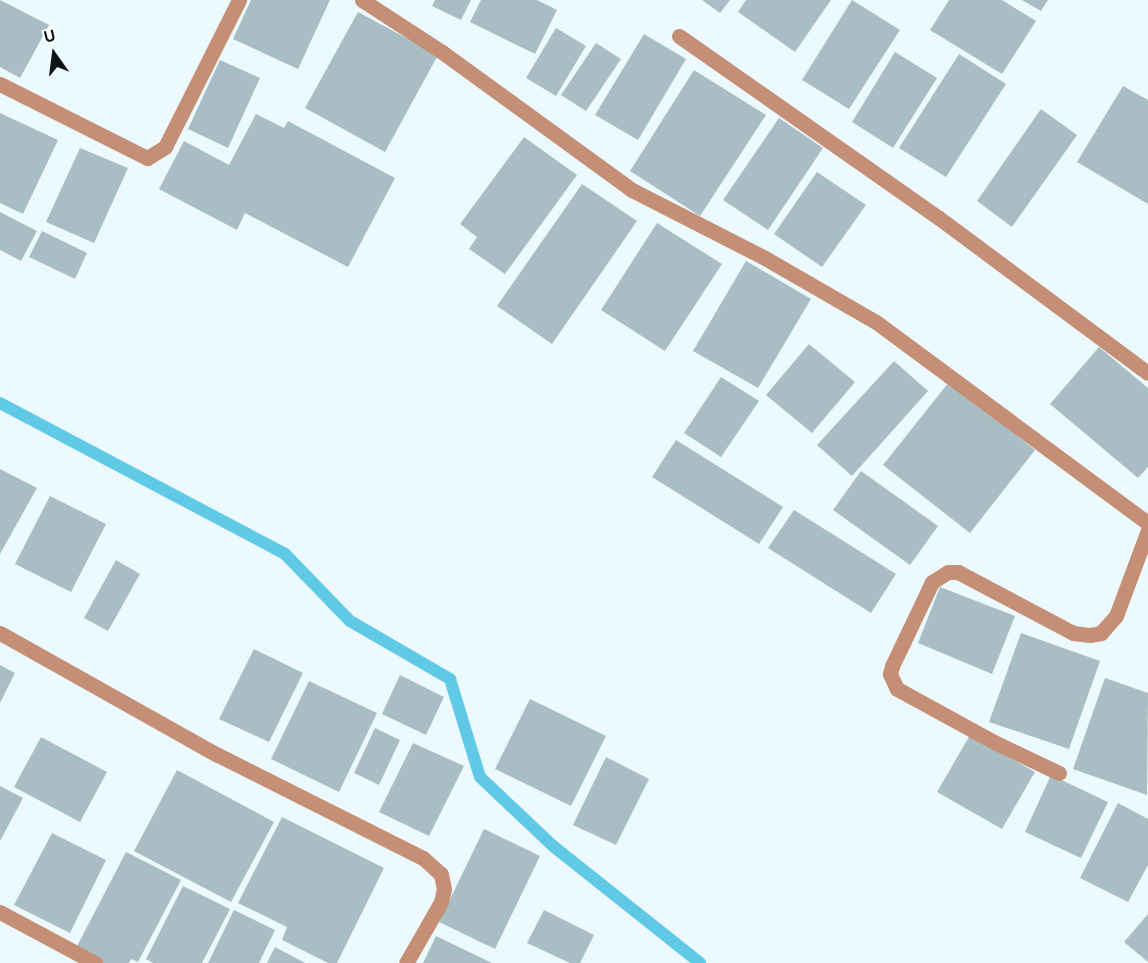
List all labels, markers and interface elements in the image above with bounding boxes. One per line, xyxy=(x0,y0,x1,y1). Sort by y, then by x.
north arrow xyxy=(24,24,84,84)
text: U xyxy=(42,25,57,47)

